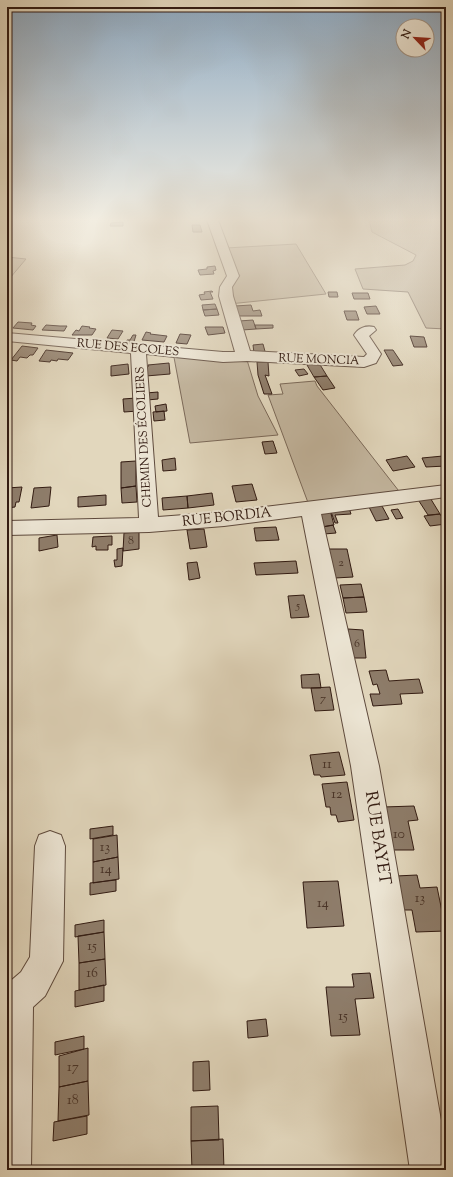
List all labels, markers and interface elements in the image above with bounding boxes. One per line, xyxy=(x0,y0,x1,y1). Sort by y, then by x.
north arrow xyxy=(395,18,435,58)
text: N xyxy=(397,27,416,42)
street label: RUE DES ECOLES xyxy=(76,335,180,361)
street label: RUE MONCIA xyxy=(278,350,360,370)
street label: CHEMIN DES ÉCOLIERS xyxy=(131,366,157,508)
street label: RUE BORDIA xyxy=(181,503,273,533)
house number: 8 xyxy=(128,532,134,550)
house number: 2 xyxy=(338,554,344,572)
house number: 5 xyxy=(295,597,300,615)
house number: 6 xyxy=(354,635,360,653)
house number: 7 xyxy=(320,690,326,708)
house number: 11 xyxy=(322,755,332,775)
house number: 12 xyxy=(331,785,343,805)
street label: RUE BAYET xyxy=(358,789,396,887)
house number: 10 xyxy=(393,825,405,845)
house number: 13 xyxy=(100,838,111,858)
house number: 14 xyxy=(100,860,112,880)
house number: 13 xyxy=(415,889,426,909)
house number: 14 xyxy=(317,894,329,914)
house number: 15 xyxy=(87,937,97,957)
house number: 16 xyxy=(86,964,98,984)
house number: 15 xyxy=(338,1007,348,1027)
house number: 17 xyxy=(67,1058,79,1078)
house number: 18 xyxy=(67,1091,79,1111)

